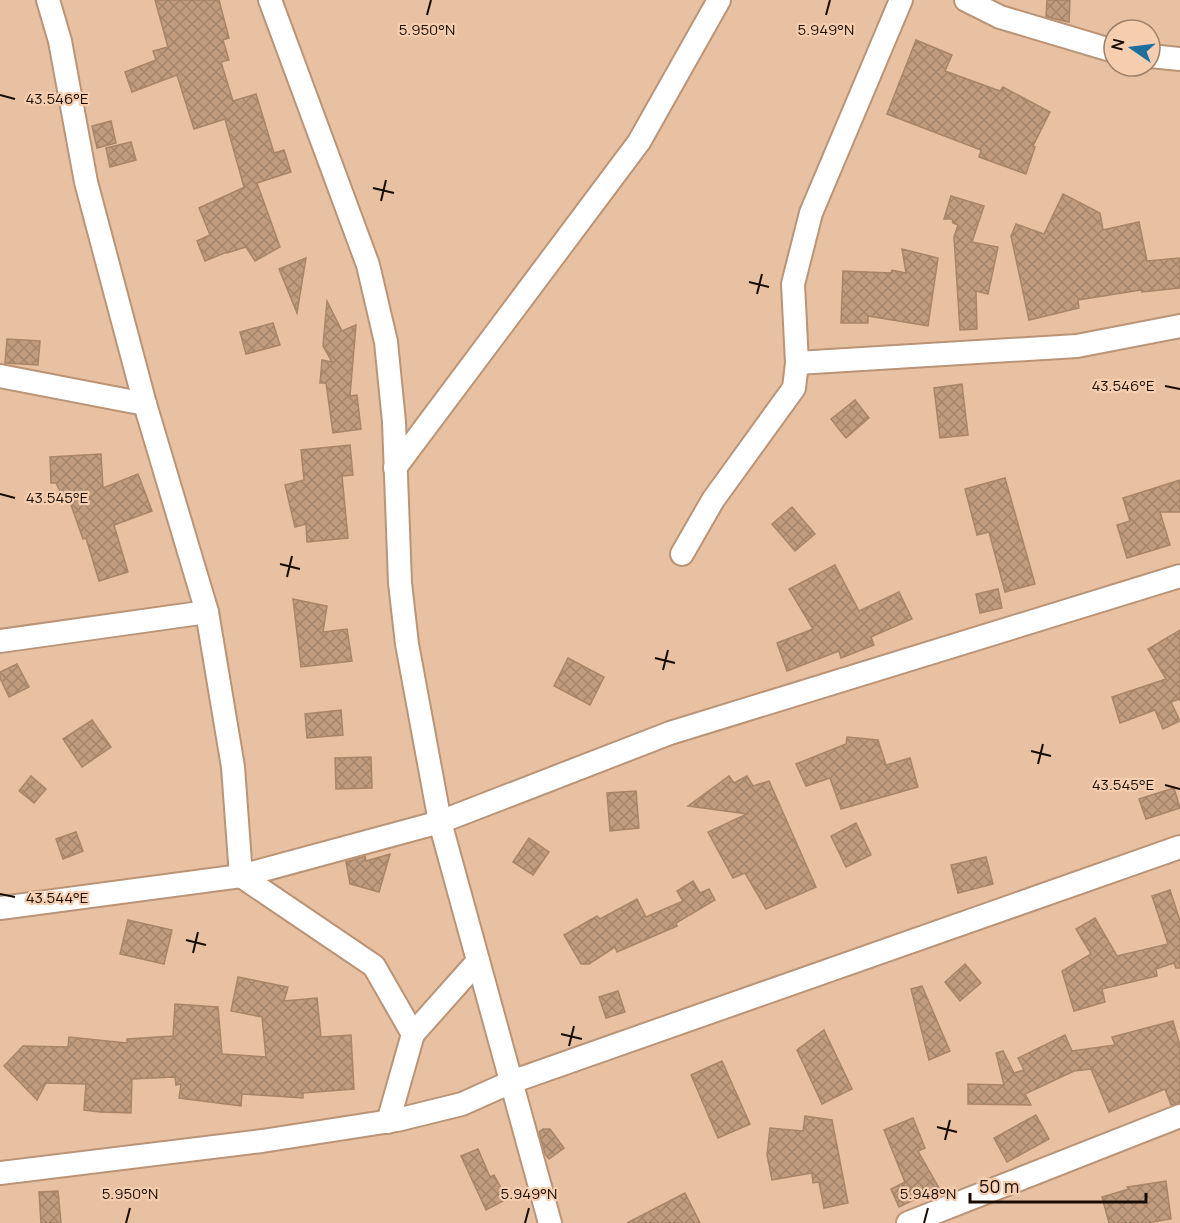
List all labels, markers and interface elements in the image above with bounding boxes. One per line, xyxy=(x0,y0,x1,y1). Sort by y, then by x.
north arrow xyxy=(1102,18,1162,78)
text: 5.950°N xyxy=(399,19,455,40)
text: 5.949°N xyxy=(798,19,854,40)
text: N xyxy=(1105,36,1130,53)
text: 43.546°E xyxy=(25,88,89,109)
text: 43.546°E xyxy=(1091,375,1155,396)
text: 43.545°E xyxy=(26,487,88,508)
text: 43.545°E xyxy=(1092,774,1154,795)
text: 43.544°E xyxy=(26,887,88,908)
scale bar xyxy=(970,1166,1146,1204)
text: 50 m xyxy=(979,1174,1019,1198)
text: 5.950°N xyxy=(102,1183,158,1204)
text: 5.949°N xyxy=(501,1183,557,1204)
text: 5.948°N xyxy=(900,1183,956,1204)

